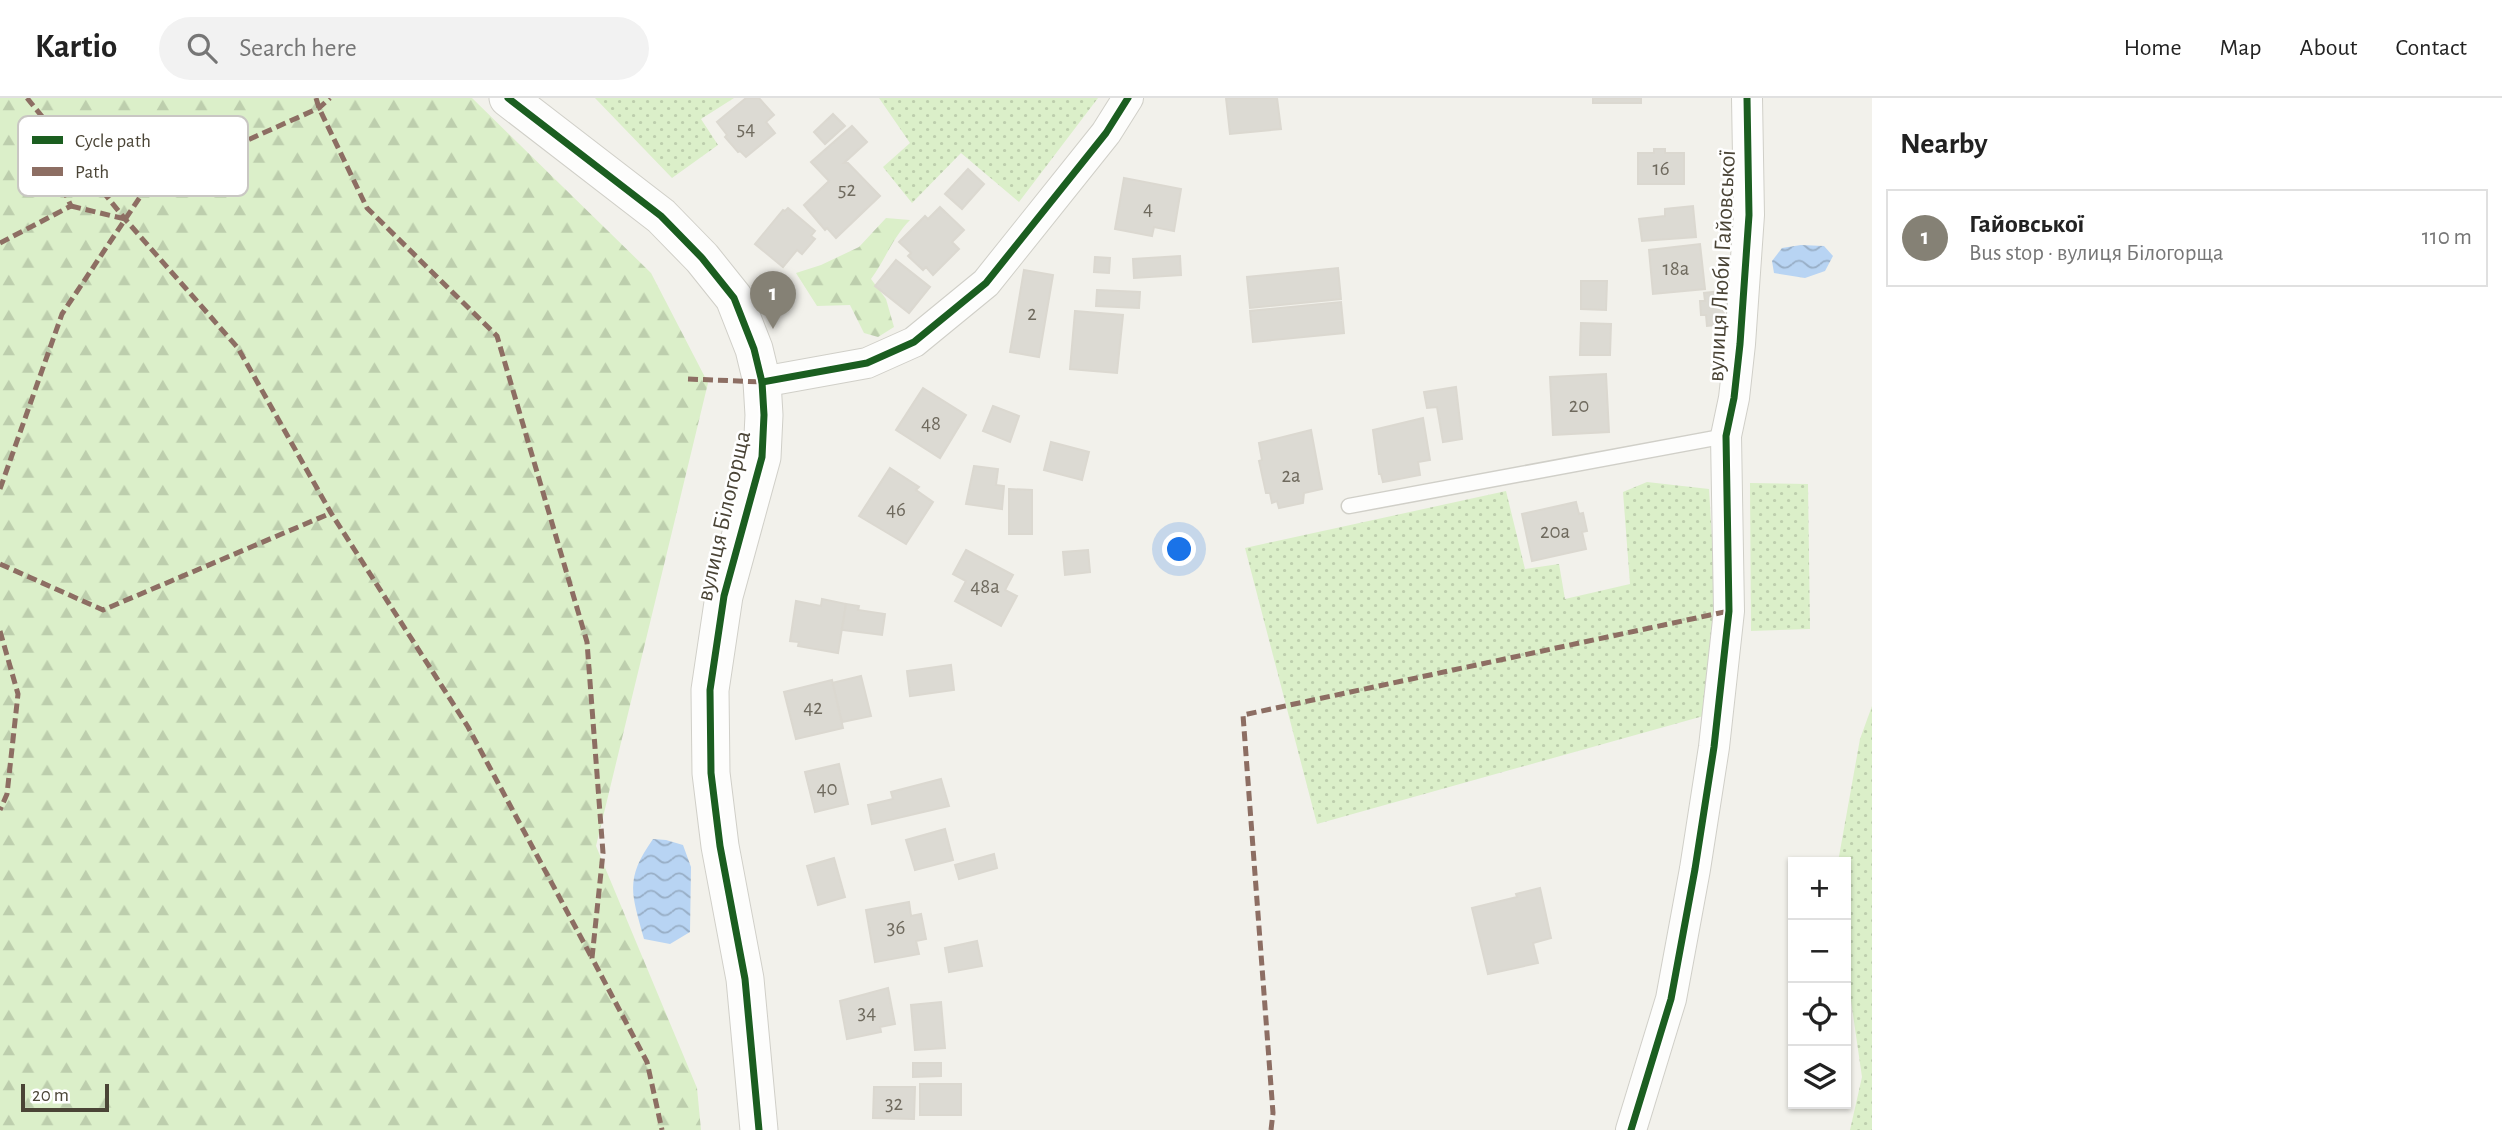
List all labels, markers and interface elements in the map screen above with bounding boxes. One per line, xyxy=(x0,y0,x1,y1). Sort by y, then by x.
search box xyxy=(159,17,649,80)
icon: search xyxy=(183,29,221,67)
text: Kartio xyxy=(35,31,117,64)
text: Search here xyxy=(239,35,357,61)
text: Home xyxy=(2124,36,2182,60)
text: Map xyxy=(2220,36,2262,60)
text: About xyxy=(2300,36,2357,60)
text: Contact xyxy=(2395,36,2467,60)
legend xyxy=(18,116,248,196)
house number: 54 xyxy=(737,118,755,139)
text: Nearby xyxy=(1900,129,1988,159)
text: Cycle path xyxy=(75,132,151,151)
street label: вулиця Люби Гайовської xyxy=(1704,149,1740,383)
house number: 16 xyxy=(1652,158,1670,179)
text: Path xyxy=(75,163,109,182)
house number: 52 xyxy=(838,179,856,200)
house number: 4 xyxy=(1143,198,1153,219)
text: Гайовської xyxy=(1969,211,2084,237)
text: 1 xyxy=(1921,226,1929,249)
text: 110 m xyxy=(2422,226,2472,249)
text: Bus stop · вулиця Білогорща xyxy=(1969,242,2224,265)
house number: 18а xyxy=(1663,258,1690,279)
pin: 1 xyxy=(750,271,796,329)
house number: 2 xyxy=(1027,303,1037,324)
house number: 20 xyxy=(1569,395,1589,416)
house number: 48 xyxy=(921,413,941,434)
street label: вулиця Білогорща xyxy=(693,428,755,604)
house number: 2а xyxy=(1281,465,1301,486)
house number: 46 xyxy=(886,499,906,520)
house number: 20а xyxy=(1540,521,1571,542)
your location xyxy=(1162,532,1196,566)
house number: 48а xyxy=(970,576,1000,597)
house number: 42 xyxy=(803,697,823,718)
house number: 40 xyxy=(816,778,838,799)
map controls xyxy=(1788,857,1851,1109)
button: + xyxy=(1788,857,1851,920)
house number: 36 xyxy=(887,917,905,938)
button: − xyxy=(1788,920,1851,983)
button: locate xyxy=(1788,983,1851,1046)
house number: 34 xyxy=(858,1002,876,1023)
button: layers xyxy=(1788,1046,1851,1109)
scale bar xyxy=(21,1081,108,1113)
text: 20 m xyxy=(32,1086,69,1105)
house number: 32 xyxy=(885,1093,903,1114)

